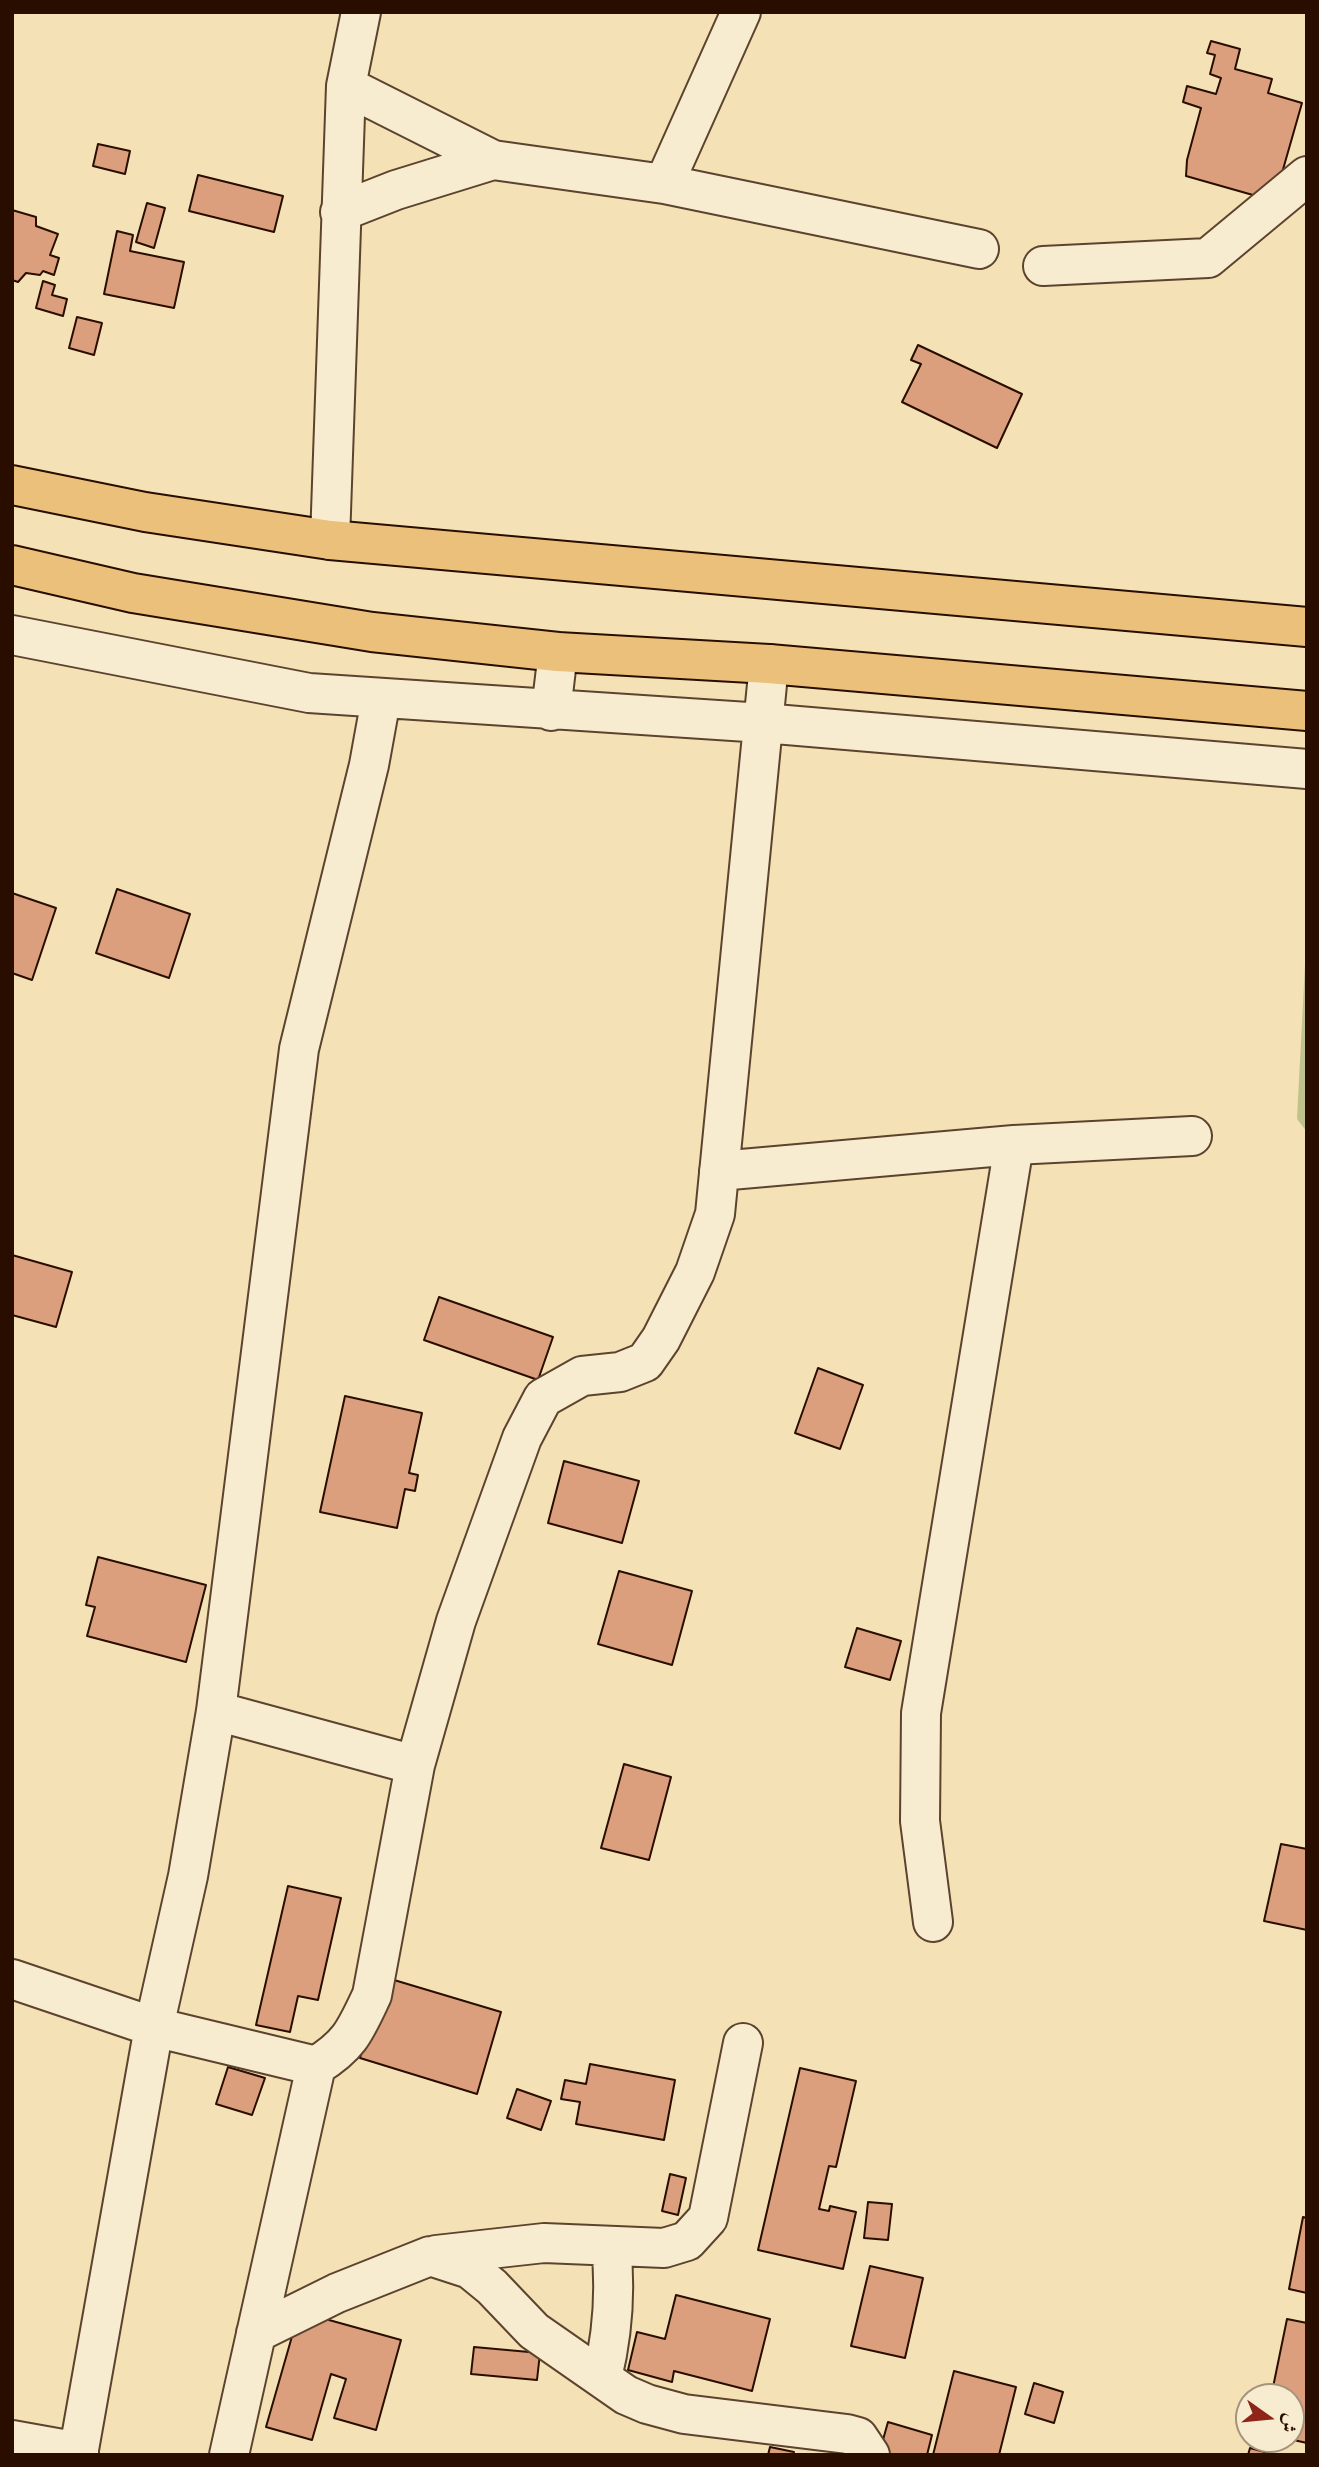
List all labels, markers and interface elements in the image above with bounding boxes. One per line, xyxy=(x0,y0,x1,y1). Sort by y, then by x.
north arrow xyxy=(1235,2383,1305,2453)
text: ش xyxy=(1273,2410,1303,2435)

